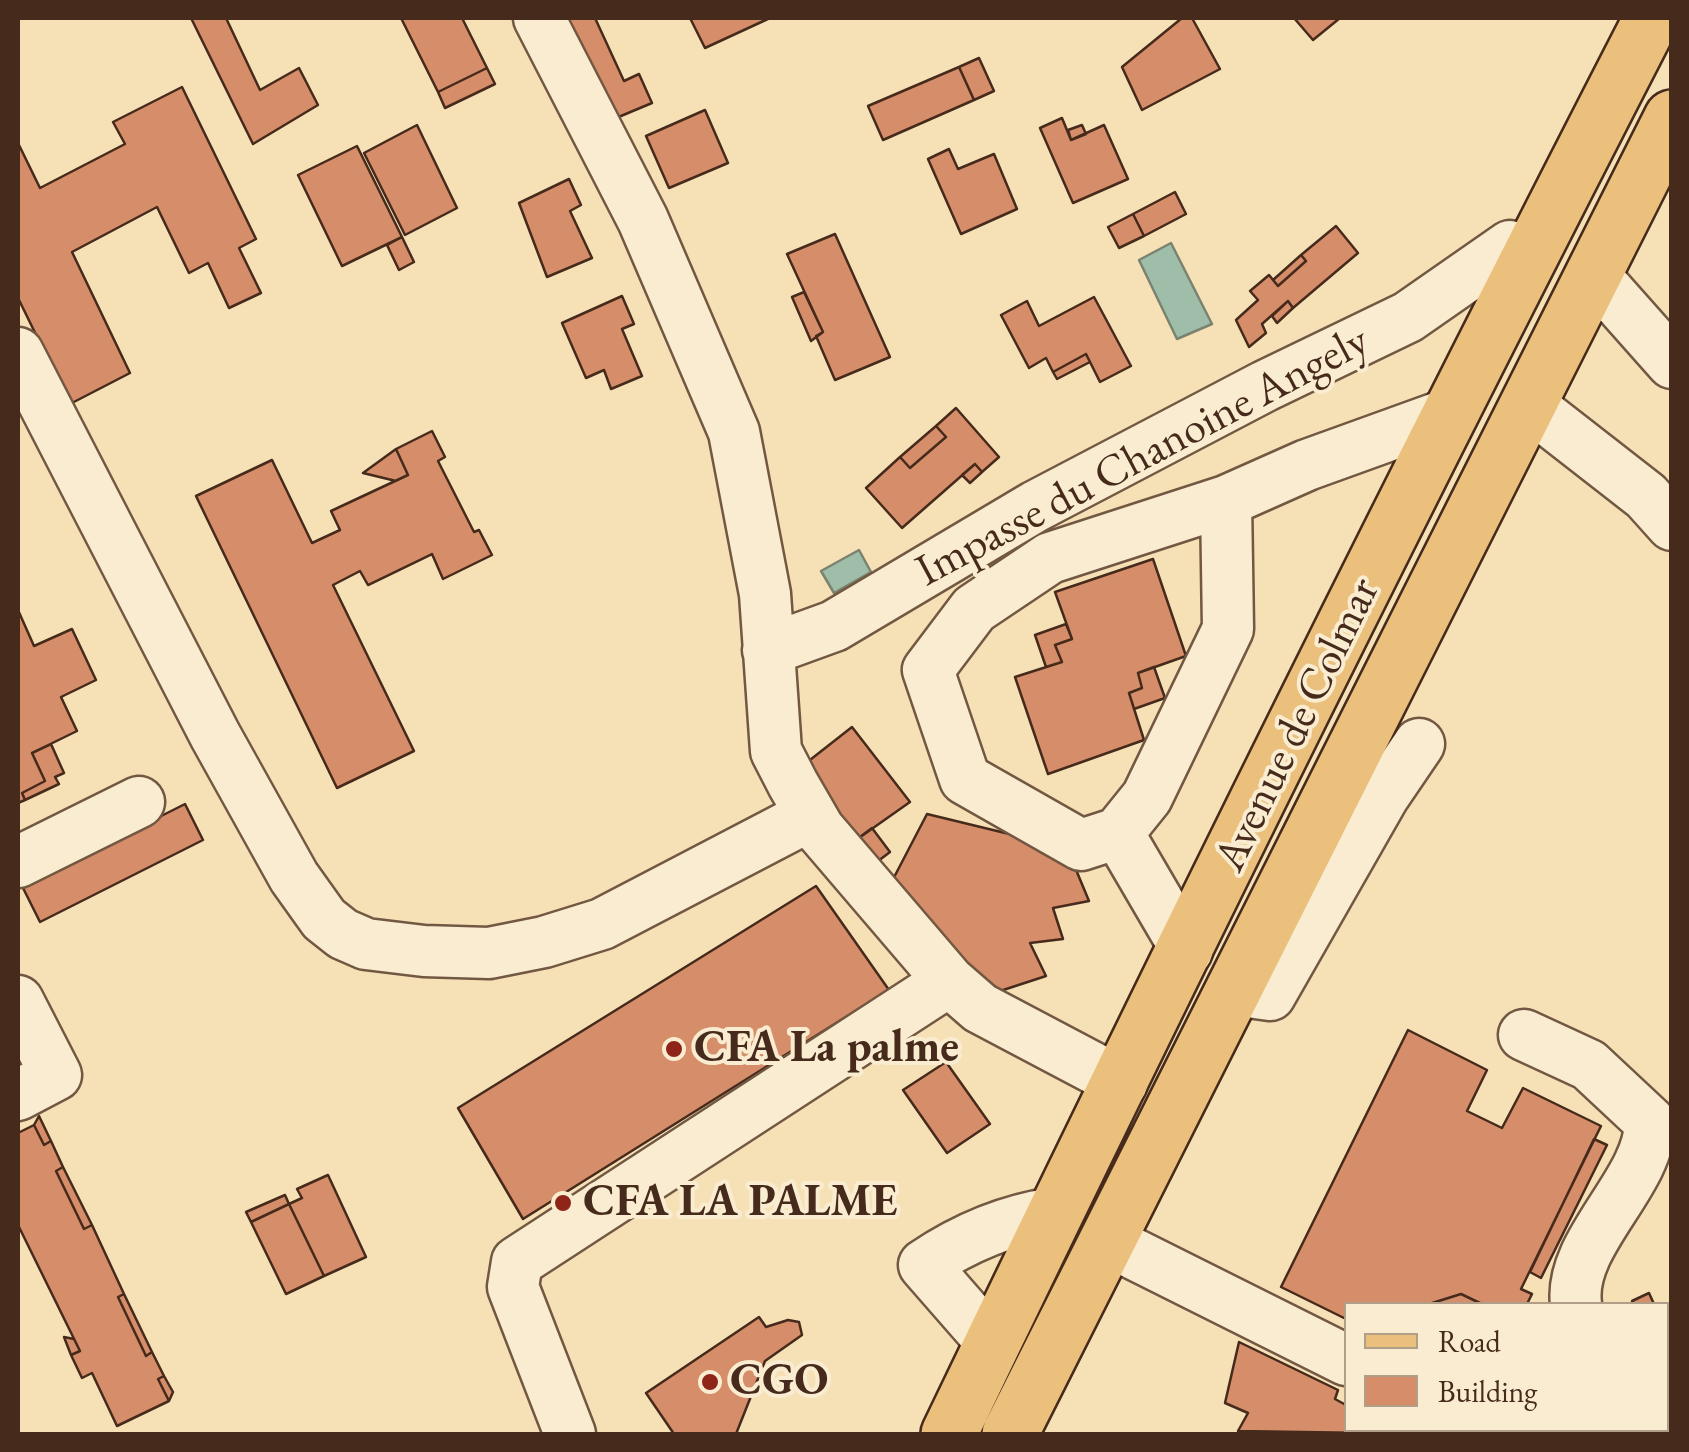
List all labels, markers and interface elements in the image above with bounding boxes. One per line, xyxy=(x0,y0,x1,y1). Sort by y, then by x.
street label: Impasse du Chanoine Angely xyxy=(907,315,1379,599)
street label: Avenue de Colmar xyxy=(1204,569,1392,881)
place label: CFA La palme xyxy=(694,1022,959,1076)
marker: CFA La palme xyxy=(663,1038,685,1060)
place label: CFA LA PALME xyxy=(583,1176,897,1230)
marker: CFA LA PALME xyxy=(552,1192,574,1214)
legend xyxy=(1344,1302,1669,1432)
text: Road xyxy=(1438,1322,1501,1361)
place label: CGO xyxy=(730,1355,828,1409)
marker: CGO xyxy=(699,1371,721,1393)
text: Building xyxy=(1438,1372,1537,1411)

